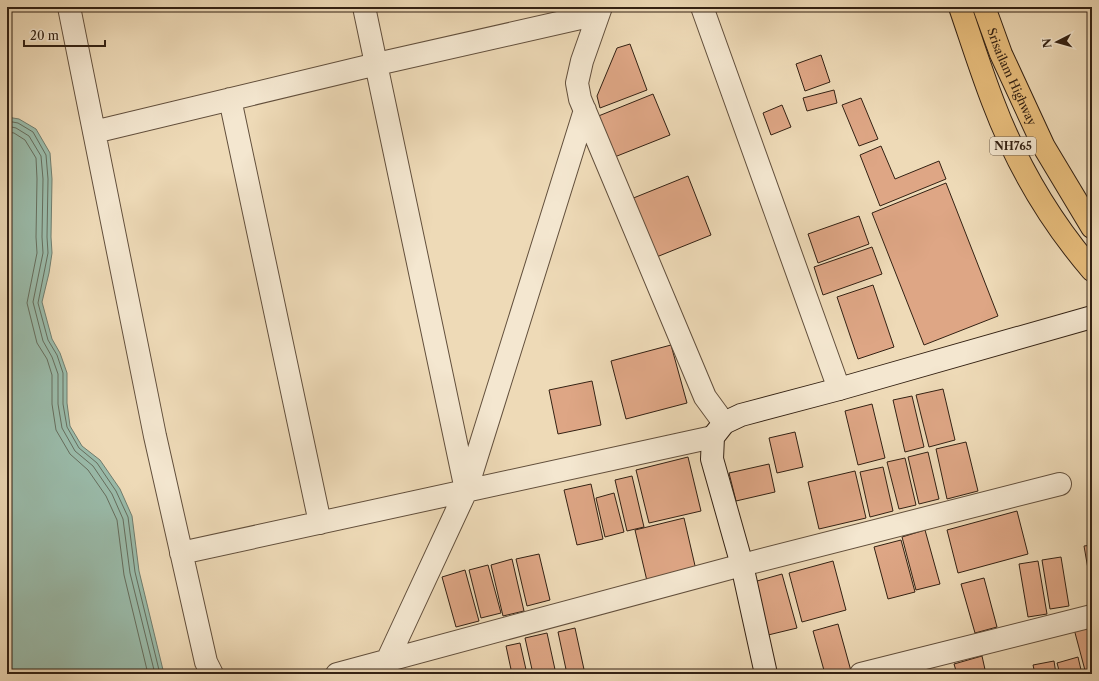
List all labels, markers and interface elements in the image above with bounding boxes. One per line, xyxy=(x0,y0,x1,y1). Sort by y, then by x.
scale bar xyxy=(24,22,105,48)
north arrow xyxy=(1037,22,1077,62)
street label: Srisailam Highway xyxy=(985,25,1041,128)
text: 20 m xyxy=(30,28,59,43)
text: N xyxy=(1040,37,1055,49)
road number: NH765 xyxy=(990,137,1036,155)

